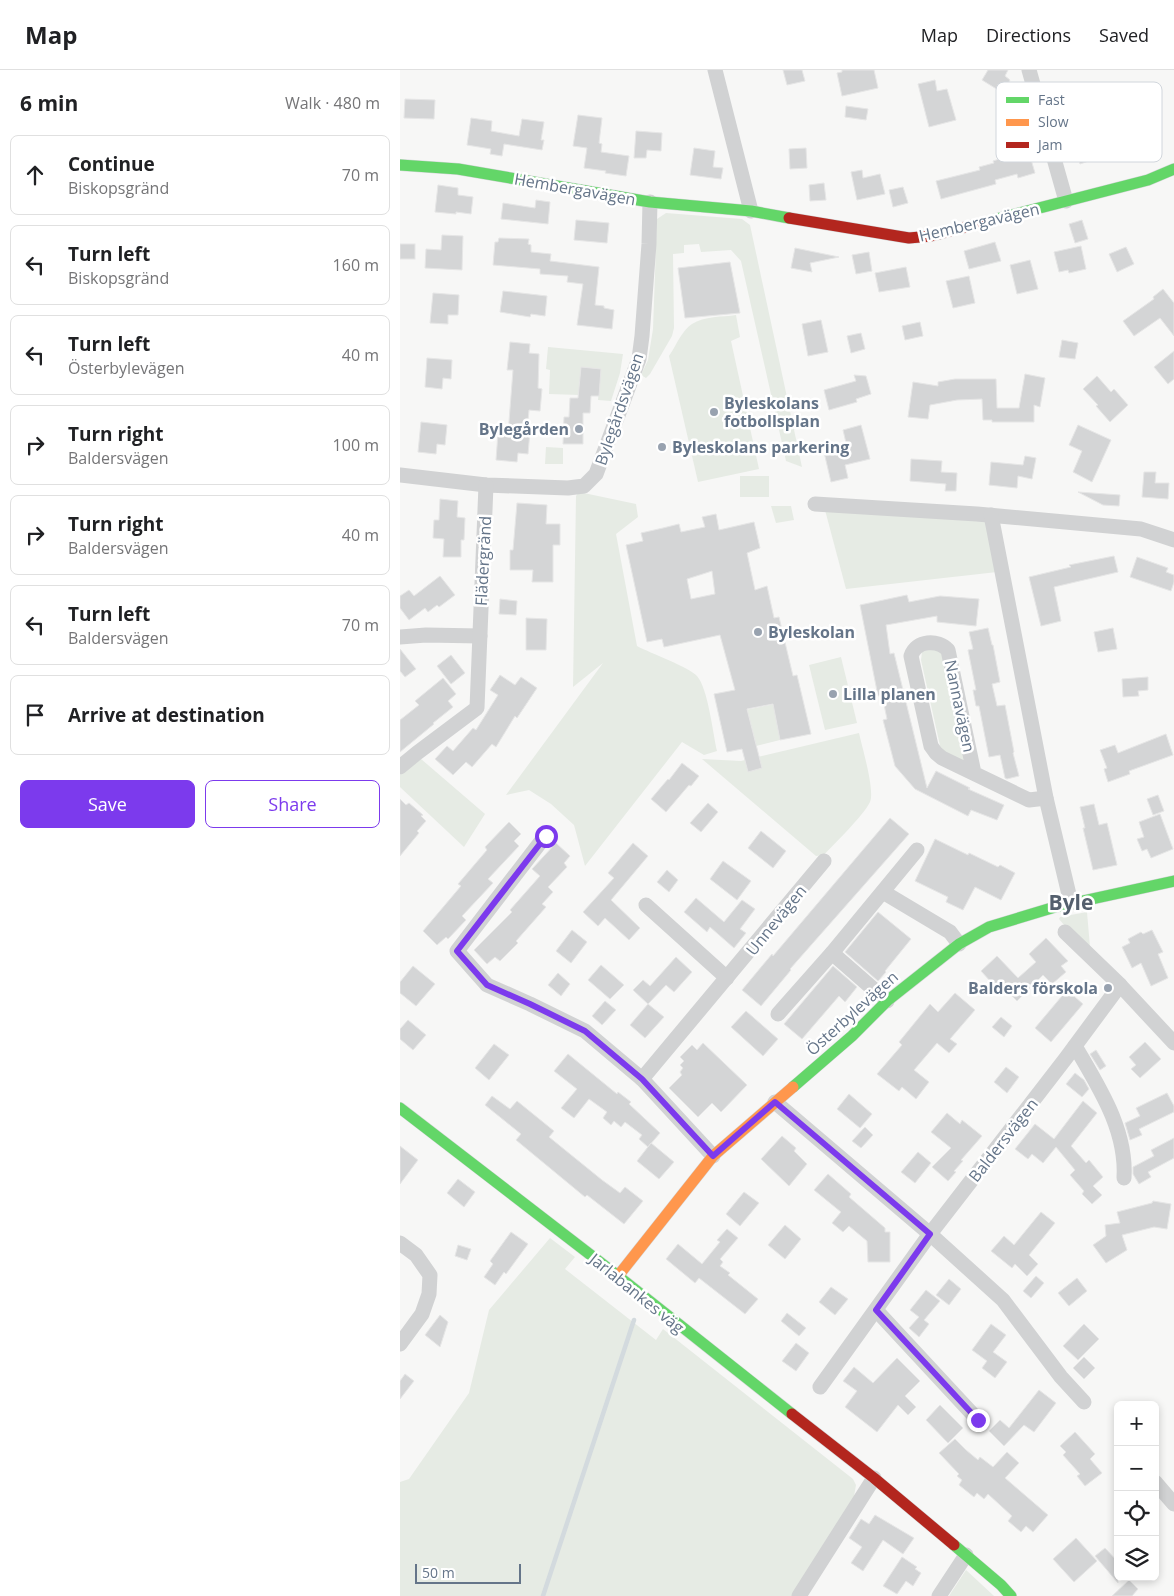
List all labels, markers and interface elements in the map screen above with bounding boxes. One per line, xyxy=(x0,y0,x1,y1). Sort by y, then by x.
text: Map xyxy=(25,18,77,51)
text: Map xyxy=(921,23,958,47)
text: Directions xyxy=(986,23,1071,47)
text: Saved xyxy=(1099,23,1149,47)
legend xyxy=(996,82,1162,162)
text: 6 min xyxy=(20,89,78,117)
text: Fast xyxy=(1038,90,1065,109)
text: Walk · 480 m xyxy=(285,92,380,114)
text: Slow xyxy=(1038,112,1069,131)
text: Jam xyxy=(1036,135,1063,154)
text: Continue xyxy=(68,151,155,177)
icon: ahead xyxy=(21,161,49,189)
text: 70 m xyxy=(342,164,379,186)
street label: Hembergavägen xyxy=(513,167,637,211)
text: Biskopsgränd xyxy=(68,177,169,199)
street label: Hembergavägen xyxy=(917,197,1041,247)
text: Turn left xyxy=(68,241,150,267)
icon: left xyxy=(21,251,49,279)
text: 160 m xyxy=(333,254,379,276)
text: Biskopsgränd xyxy=(68,267,169,289)
text: Turn left xyxy=(68,331,150,357)
icon: left xyxy=(21,341,49,369)
text: 40 m xyxy=(342,344,379,366)
street label: Bylegårdsvägen xyxy=(590,350,648,468)
text: Österbylevägen xyxy=(68,357,185,379)
place label: Byleskolans fotbollsplan xyxy=(724,392,820,432)
marker: Byleskolans fotbollsplan xyxy=(708,406,720,418)
place label: Bylegården xyxy=(479,418,569,440)
text: Turn right xyxy=(68,421,163,447)
marker: Bylegården xyxy=(573,423,585,435)
icon: right xyxy=(21,431,49,459)
text: 100 m xyxy=(333,434,379,456)
place label: Byleskolans parkering xyxy=(672,436,849,458)
marker: Byleskolans parkering xyxy=(656,441,668,453)
text: Baldersvägen xyxy=(68,447,169,469)
text: Turn right xyxy=(68,511,163,537)
street label: Flädergränd xyxy=(470,515,496,607)
icon: right xyxy=(21,521,49,549)
text: 40 m xyxy=(342,524,379,546)
text: Baldersvägen xyxy=(68,537,169,559)
text: Turn left xyxy=(68,601,150,627)
icon: left xyxy=(21,611,49,639)
text: 70 m xyxy=(342,614,379,636)
place label: Byleskolan xyxy=(768,621,855,643)
marker: Byleskolan xyxy=(752,626,764,638)
text: Baldersvägen xyxy=(68,627,169,649)
street label: Nannavägen xyxy=(939,658,981,754)
place label: Lilla planen xyxy=(843,683,936,705)
marker: Lilla planen xyxy=(827,688,839,700)
icon: arrive xyxy=(21,701,49,729)
text: Arrive at destination xyxy=(68,702,265,728)
button: Save xyxy=(20,780,195,828)
button: Share xyxy=(205,780,380,828)
route start xyxy=(535,825,558,848)
street label: Unnevägen xyxy=(741,880,811,960)
district label: Byle xyxy=(1049,888,1093,916)
street label: Österbylevägen xyxy=(801,966,903,1060)
place label: Balders förskola xyxy=(968,977,1098,999)
marker: Balders förskola xyxy=(1102,982,1114,994)
street label: Baldersvägen xyxy=(963,1094,1043,1186)
street label: Jarlabankes väg xyxy=(583,1247,689,1338)
map controls xyxy=(1114,1401,1159,1581)
button: + xyxy=(1114,1401,1159,1446)
route end xyxy=(967,1409,990,1432)
button: − xyxy=(1114,1446,1159,1491)
button: locate xyxy=(1114,1491,1159,1536)
button: layers xyxy=(1114,1536,1159,1581)
scale bar xyxy=(415,1561,521,1584)
text: 50 m xyxy=(422,1563,455,1582)

